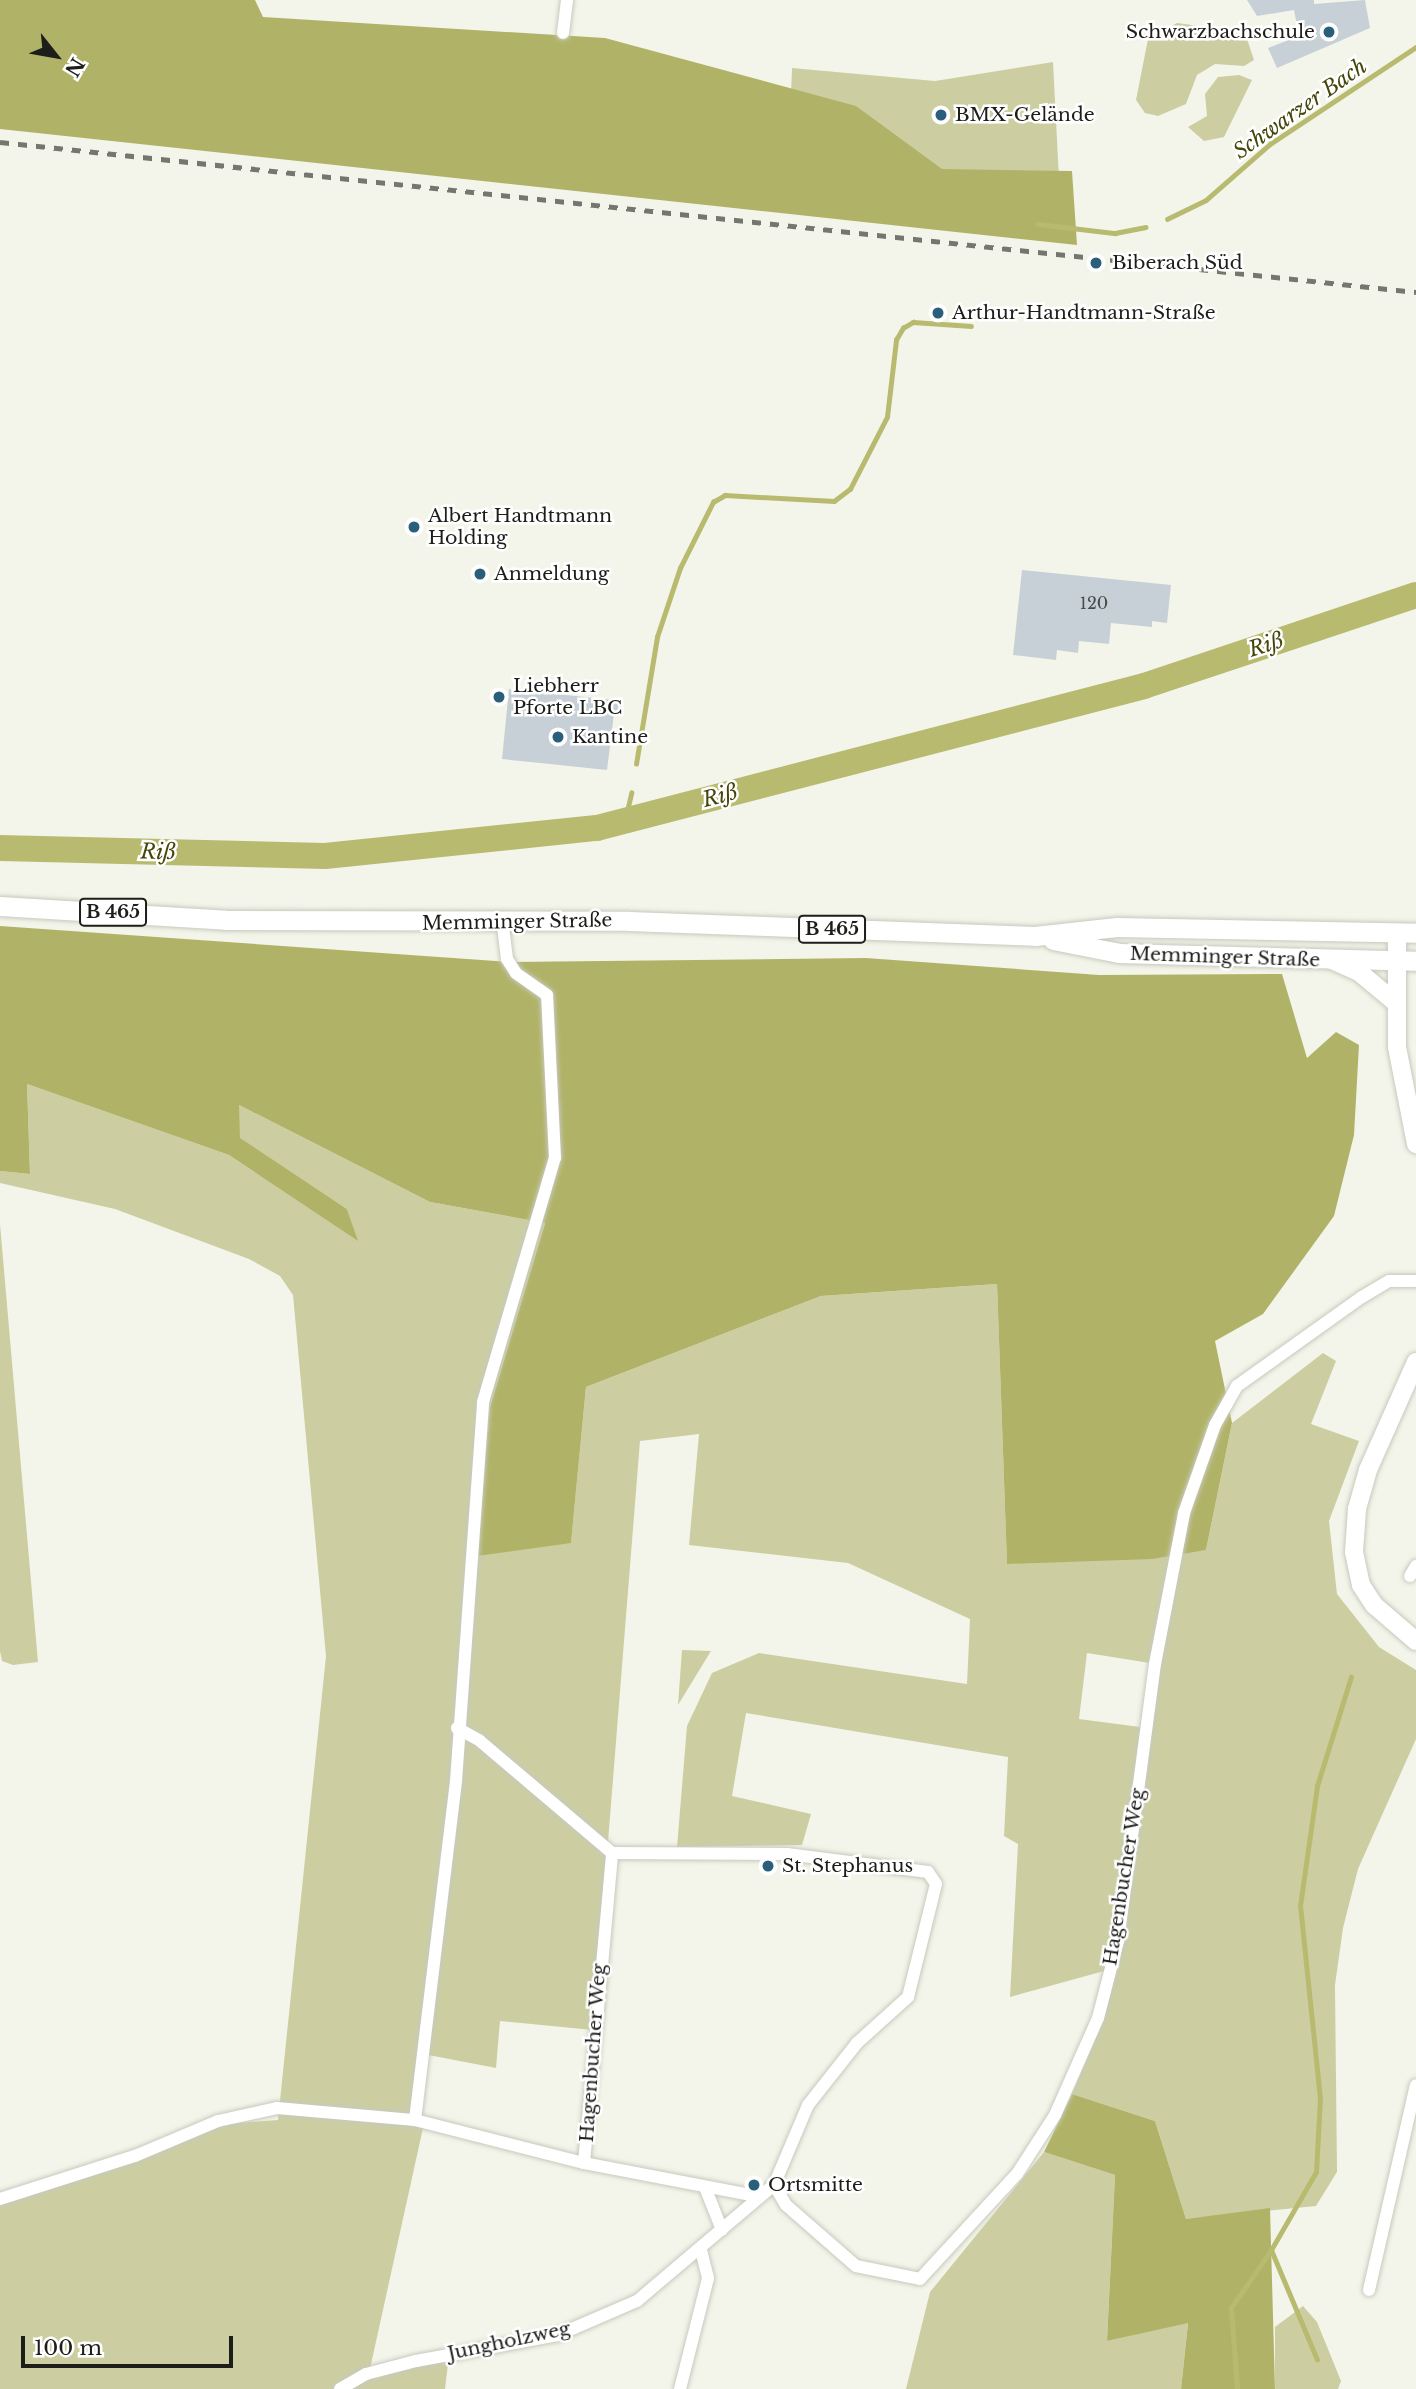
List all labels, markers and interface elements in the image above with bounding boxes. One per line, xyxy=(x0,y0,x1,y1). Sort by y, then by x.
north arrow xyxy=(21,21,91,91)
place label: Schwarzbachschule xyxy=(1126,21,1315,43)
marker: Schwarzbachschule xyxy=(1321,24,1337,40)
text: N xyxy=(60,53,89,81)
water label: Schwarzer Bach xyxy=(1228,54,1372,164)
place label: BMX-Gelände xyxy=(955,104,1095,126)
marker: BMX-Gelände xyxy=(933,107,949,123)
place label: Biberach Süd xyxy=(1112,252,1242,274)
marker: Biberach Süd xyxy=(1086,253,1106,273)
place label: Arthur-Handtmann-Straße xyxy=(952,302,1216,324)
marker: Arthur-Handtmann-Straße xyxy=(930,305,946,321)
place label: Albert Handtmann Holding xyxy=(428,505,612,549)
marker: Albert Handtmann Holding xyxy=(406,519,422,535)
place label: Anmeldung xyxy=(494,563,609,585)
marker: Anmeldung xyxy=(472,566,488,582)
house number: 120 xyxy=(1080,593,1108,613)
water label: Riß xyxy=(1245,628,1287,662)
place label: Liebherr Pforte LBC xyxy=(513,675,622,719)
marker: Liebherr Pforte LBC xyxy=(491,689,507,705)
place label: Kantine xyxy=(572,726,648,748)
marker: Kantine xyxy=(550,729,566,745)
water label: Riß xyxy=(700,779,740,813)
water label: Riß xyxy=(140,839,176,865)
road number: B 465 xyxy=(78,897,148,926)
street label: Memminger Straße xyxy=(421,909,613,935)
road number: B 465 xyxy=(797,914,867,944)
street label: Memminger Straße xyxy=(1129,942,1321,972)
street label: Hagenbucher Weg xyxy=(1099,1786,1149,1968)
place label: St. Stephanus xyxy=(782,1855,913,1877)
marker: St. Stephanus xyxy=(760,1858,776,1874)
street label: Hagenbucher Weg xyxy=(575,1962,611,2144)
place label: Ortsmitte xyxy=(768,2174,863,2196)
marker: Ortsmitte xyxy=(746,2177,762,2193)
street label: Jungholzweg xyxy=(446,2317,572,2365)
scale bar xyxy=(24,2322,236,2366)
text: 100 m xyxy=(34,2335,102,2361)

